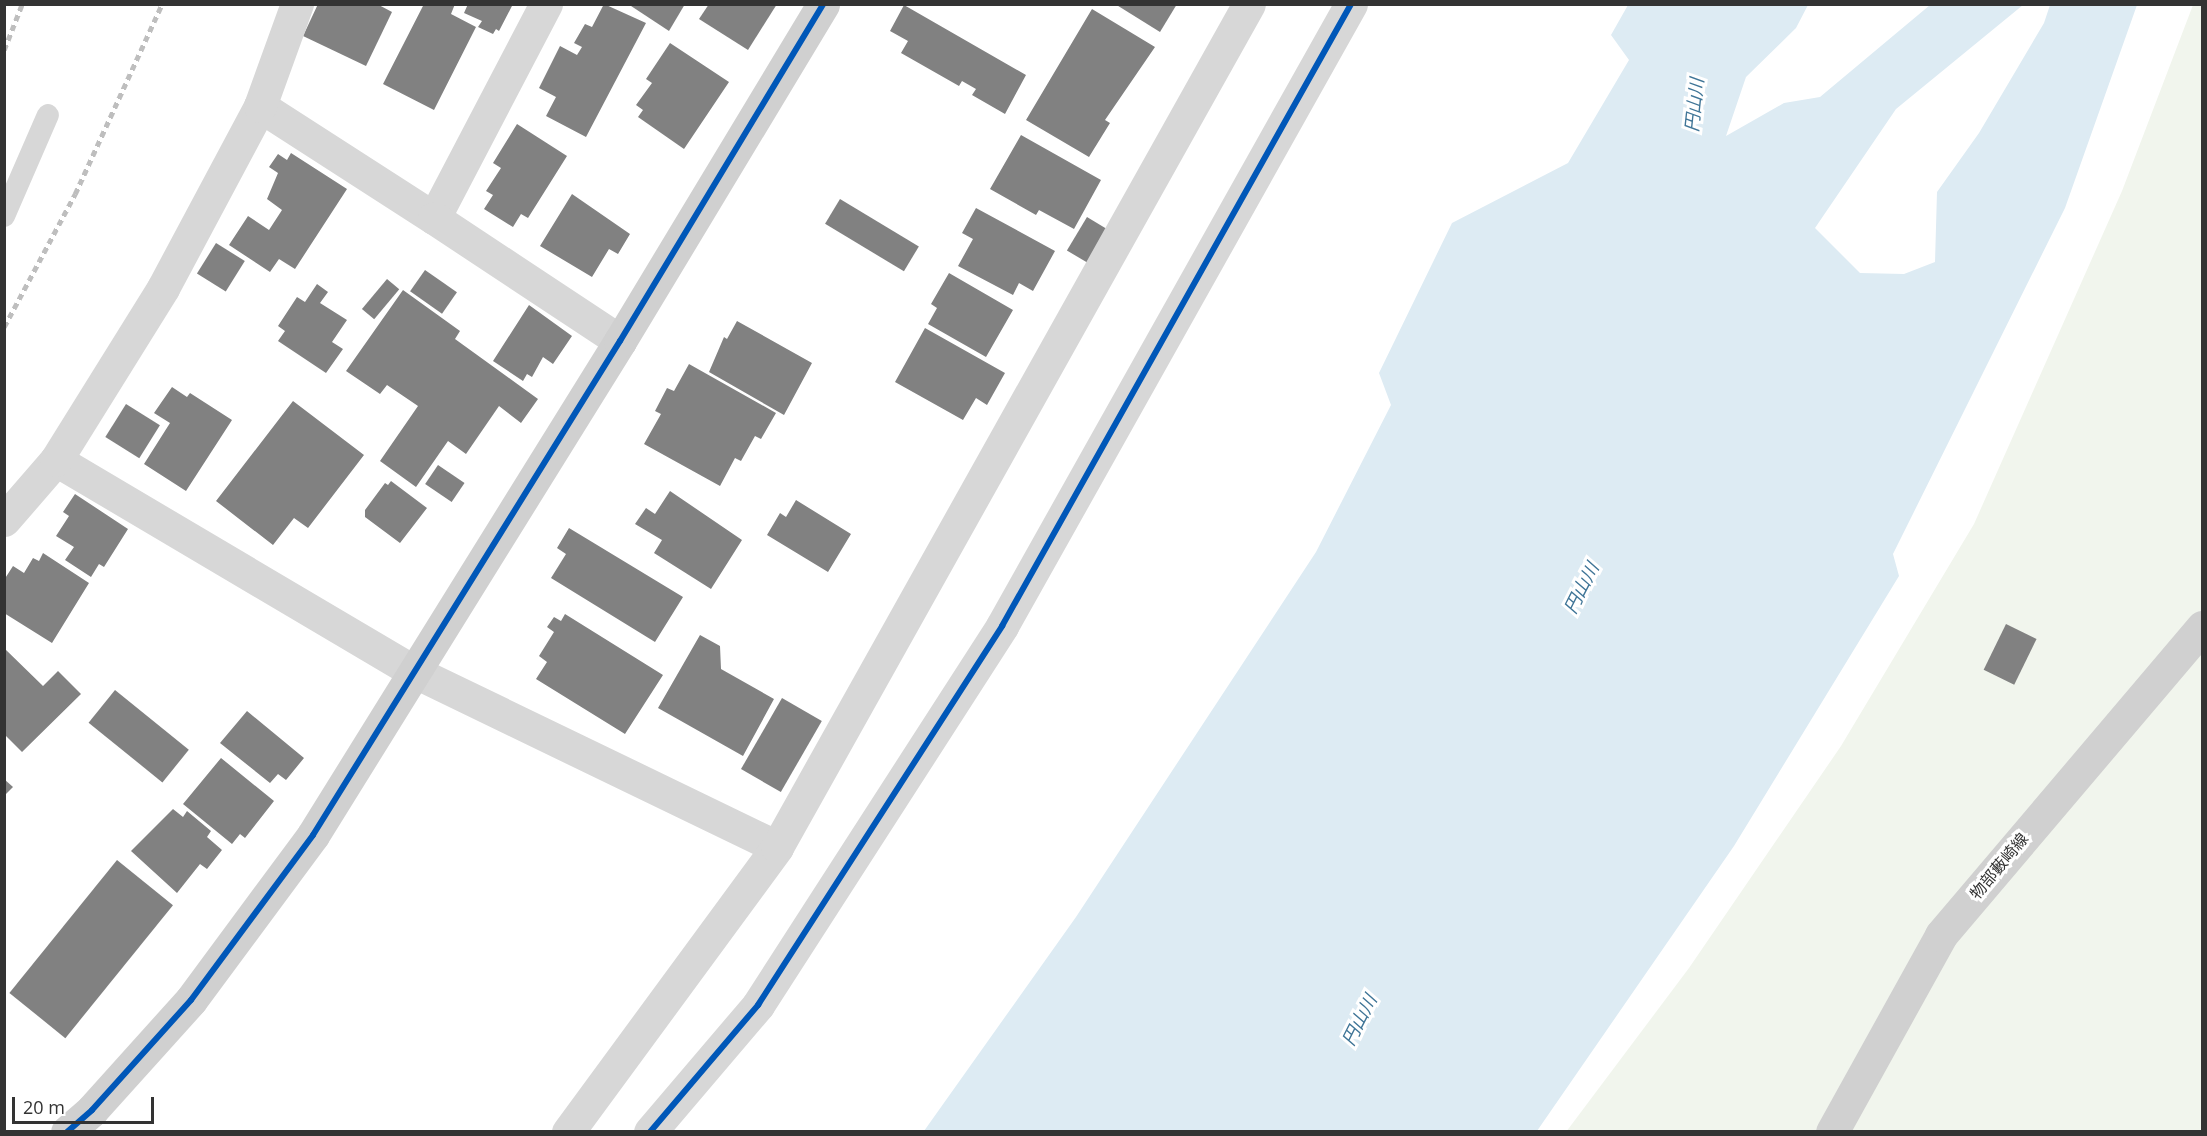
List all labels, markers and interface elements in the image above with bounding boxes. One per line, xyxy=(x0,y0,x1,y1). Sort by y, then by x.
water label: 円山川 xyxy=(1680,77,1708,133)
water label: 円山川 xyxy=(1559,559,1603,617)
street label: 物部藪崎線 xyxy=(1966,829,2032,903)
water label: 円山川 xyxy=(1337,991,1381,1049)
scale bar xyxy=(15,1085,158,1123)
text: 20 m xyxy=(23,1095,65,1119)

